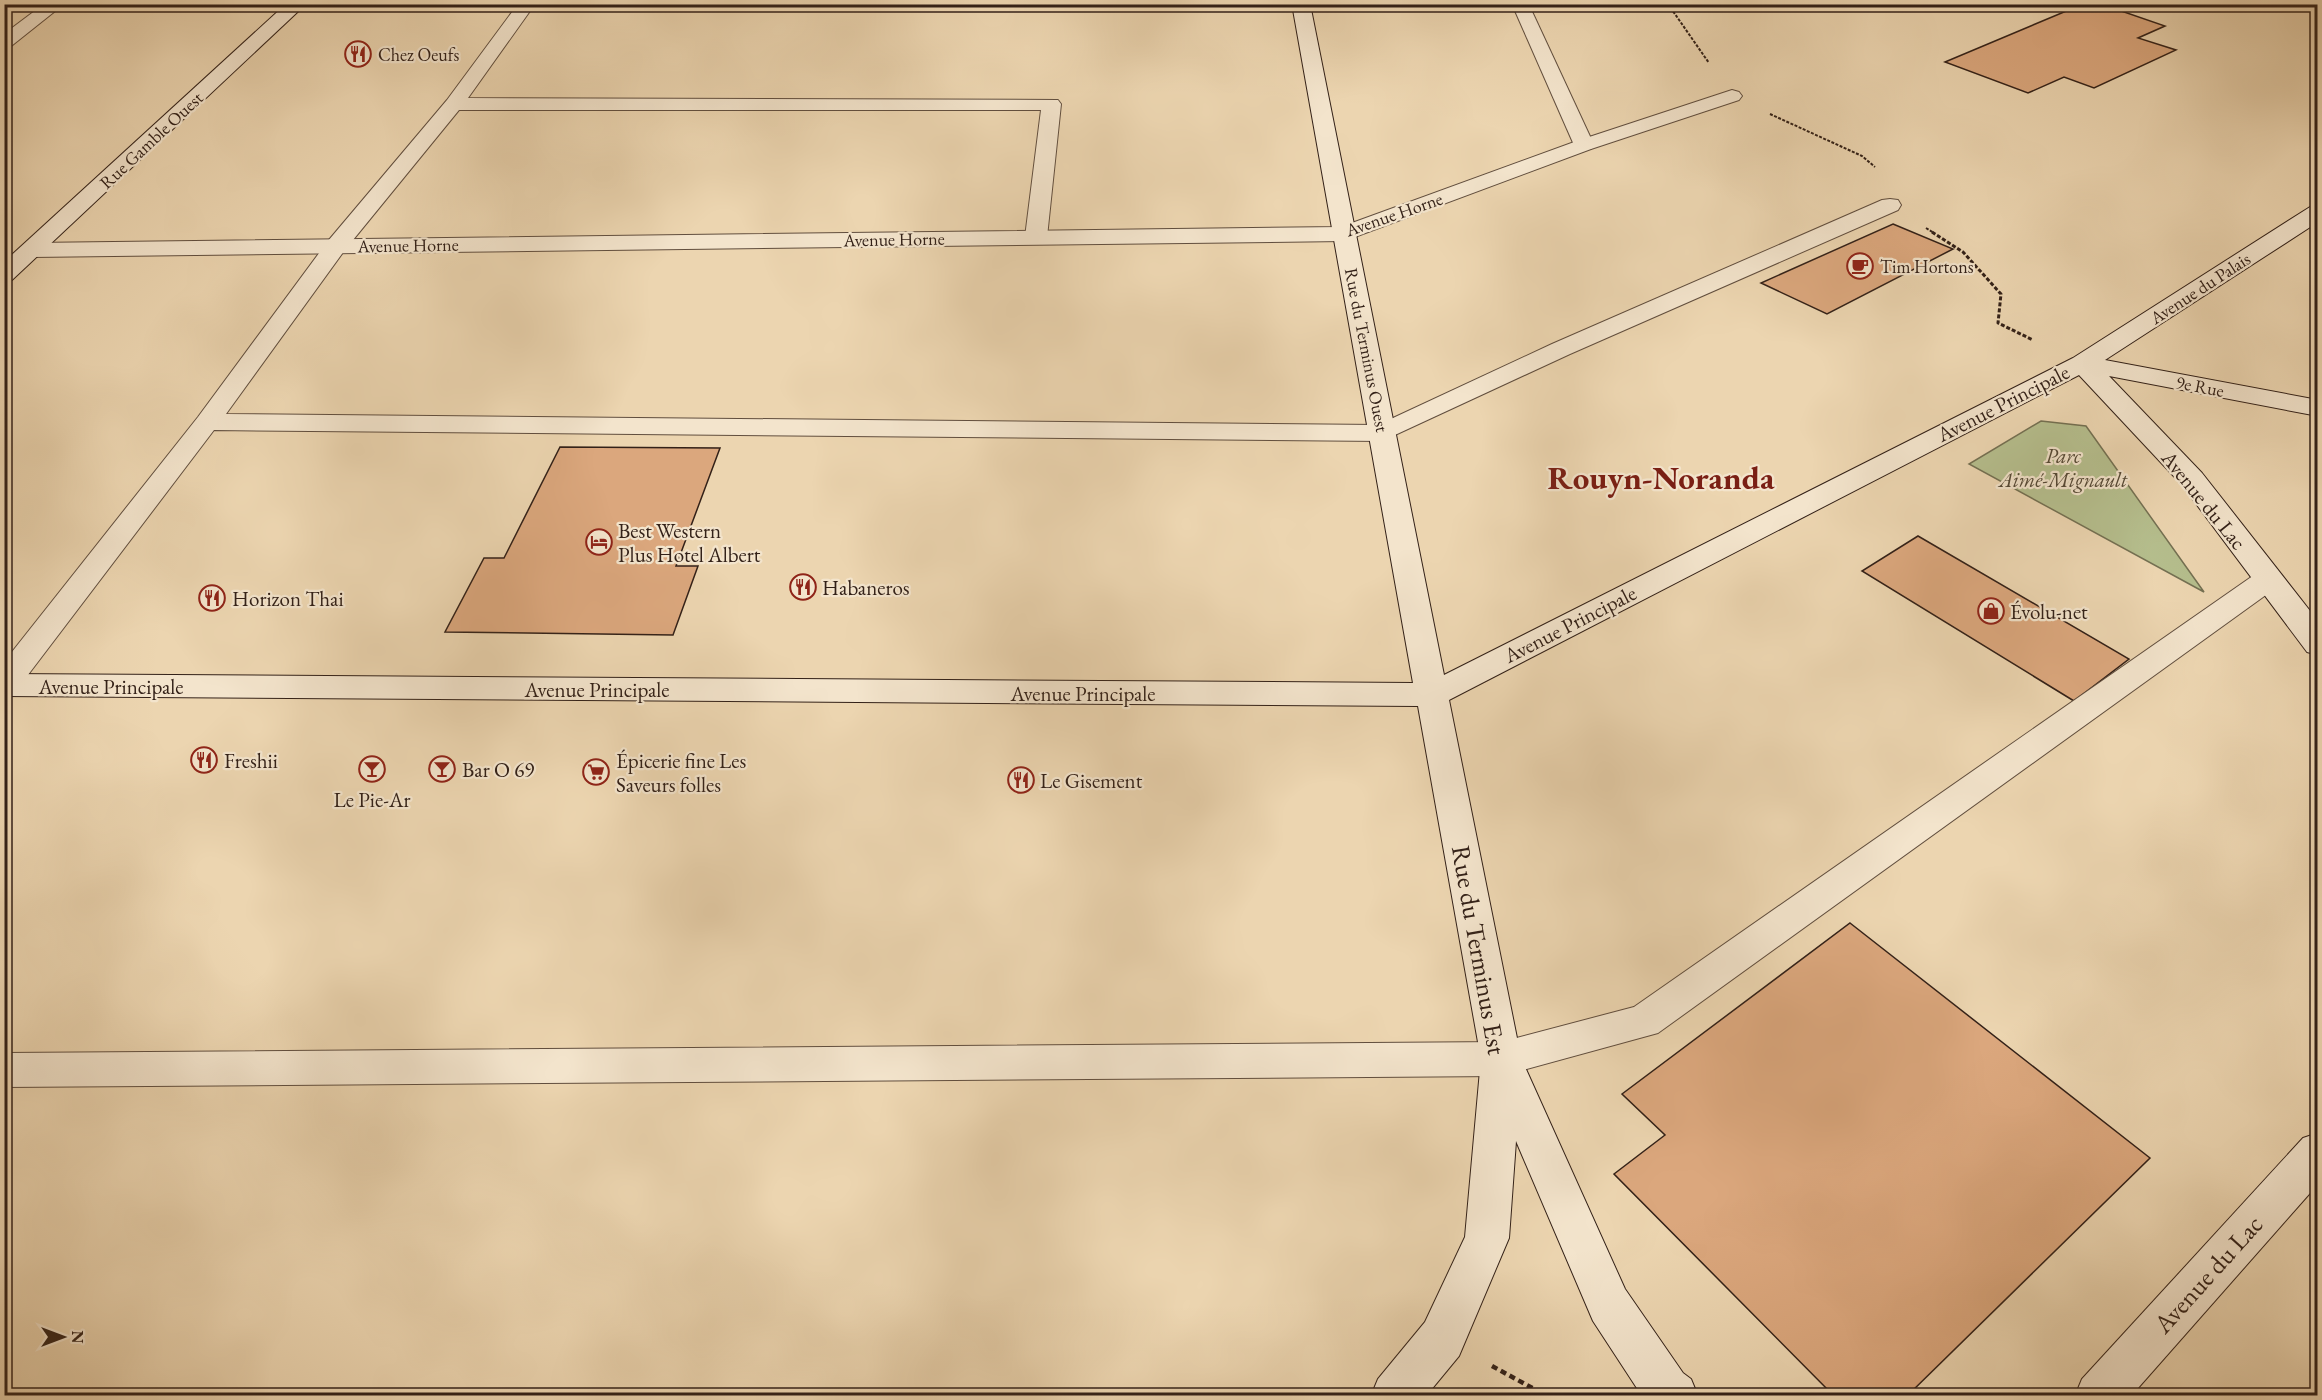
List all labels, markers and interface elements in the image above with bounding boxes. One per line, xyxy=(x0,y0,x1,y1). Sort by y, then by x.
restaurant icon: Chez Oeufs xyxy=(343,39,373,69)
place label: Chez Oeufs xyxy=(378,43,459,66)
street label: Rue Gamble Ouest xyxy=(95,86,208,194)
street label: Avenue Horne xyxy=(1341,187,1446,242)
street label: Avenue Horne xyxy=(842,227,945,251)
street label: Avenue Horne xyxy=(356,233,459,257)
street label: Avenue du Palais xyxy=(2145,247,2255,330)
cafe icon: Tim Hortons xyxy=(1845,251,1875,281)
place label: Tim Hortons xyxy=(1880,255,1974,278)
street label: Rue du Terminus Ouest xyxy=(1340,266,1394,434)
street label: Avenue Principale xyxy=(1931,358,2074,448)
street label: 9e Rue xyxy=(2174,370,2226,402)
park label: Parc Aimé-Mignault xyxy=(1997,442,2128,493)
street label: Avenue du Lac xyxy=(2155,444,2252,555)
district label: Rouyn-Noranda xyxy=(1548,456,1775,499)
place label: Best Western Plus Hotel Albert xyxy=(618,517,761,568)
hotel icon: Best Western Plus Hotel Albert xyxy=(584,527,614,557)
restaurant icon: Habaneros xyxy=(788,572,818,602)
place label: Habaneros xyxy=(822,574,910,601)
street label: Avenue Principale xyxy=(1498,579,1641,669)
restaurant icon: Horizon Thai xyxy=(197,583,227,613)
place label: Horizon Thai xyxy=(232,585,344,612)
shop icon: Évolu-net xyxy=(1976,596,2006,626)
place label: Évolu-net xyxy=(2010,598,2088,625)
street label: Avenue Principale xyxy=(37,673,184,700)
street label: Avenue Principale xyxy=(523,676,670,703)
street label: Avenue Principale xyxy=(1009,680,1156,707)
restaurant icon: Freshii xyxy=(189,745,219,775)
place label: Freshii xyxy=(224,747,278,774)
place label: Épicerie fine Les Saveurs folles xyxy=(616,747,747,798)
bar icon: Le Pie-Ar xyxy=(357,754,387,784)
bar icon: Bar O 69 xyxy=(427,754,457,784)
place label: Bar O 69 xyxy=(462,756,534,783)
supermarket icon: Épicerie fine Les Saveurs folles xyxy=(581,757,611,787)
restaurant icon: Le Gisement xyxy=(1006,765,1036,795)
place label: Le Gisement xyxy=(1040,767,1143,794)
place label: Le Pie-Ar xyxy=(334,786,410,813)
street label: Rue du Terminus Est xyxy=(1444,843,1514,1057)
street label: Avenue du Lac xyxy=(2145,1208,2270,1341)
north arrow xyxy=(33,1307,93,1367)
text: N xyxy=(67,1331,88,1344)

